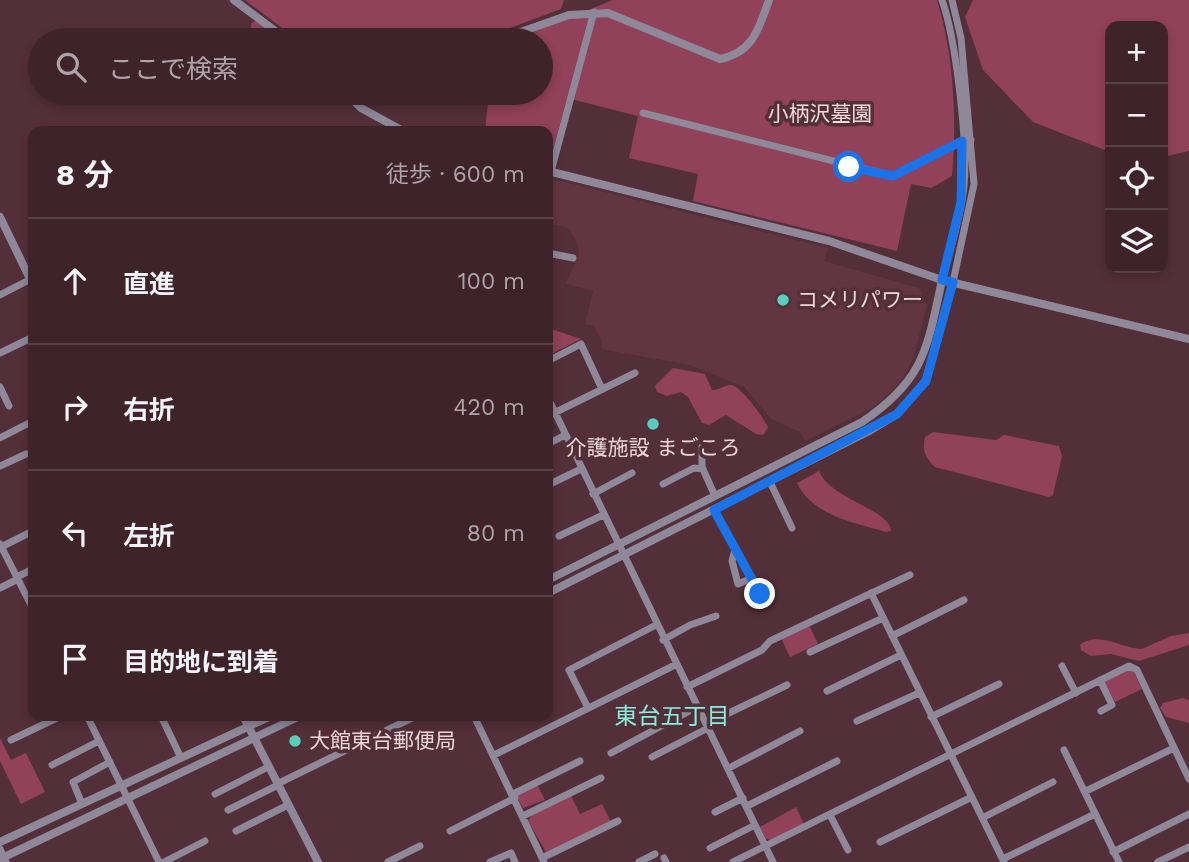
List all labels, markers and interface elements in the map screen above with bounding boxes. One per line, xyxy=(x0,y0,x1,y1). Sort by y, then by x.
map controls xyxy=(1105,21,1168,273)
button: + xyxy=(1105,21,1168,84)
search box xyxy=(28,28,553,105)
icon: search xyxy=(52,48,90,86)
text: ここで検索 xyxy=(108,54,238,84)
button: − xyxy=(1105,84,1168,147)
park label: 小柄沢墓園 xyxy=(768,101,873,126)
button: locate xyxy=(1105,147,1168,210)
route start xyxy=(833,151,864,182)
text: 8 分 xyxy=(56,157,113,192)
text: 徒歩 · 600 m xyxy=(386,161,525,188)
button: layers xyxy=(1105,210,1168,273)
icon: ahead xyxy=(56,262,94,300)
text: 100 m xyxy=(458,268,525,295)
text: 直進 xyxy=(123,269,175,299)
place label: コメリパワー xyxy=(797,287,923,312)
marker: コメリパワー xyxy=(775,292,791,308)
icon: right xyxy=(56,388,94,426)
text: 420 m xyxy=(453,394,525,421)
text: 右折 xyxy=(123,395,175,425)
marker: 介護施設 まごころ xyxy=(645,416,661,432)
place label: 介護施設 まごころ xyxy=(565,435,741,460)
icon: left xyxy=(56,514,94,552)
text: 80 m xyxy=(467,520,525,547)
text: 左折 xyxy=(123,521,175,551)
route end xyxy=(744,578,775,609)
icon: arrive xyxy=(56,640,94,678)
text: 目的地に到着 xyxy=(123,647,279,677)
district label: 東台五丁目 xyxy=(615,703,730,730)
place label: 大館東台郵便局 xyxy=(309,728,456,753)
marker: 大館東台郵便局 xyxy=(287,733,303,749)

